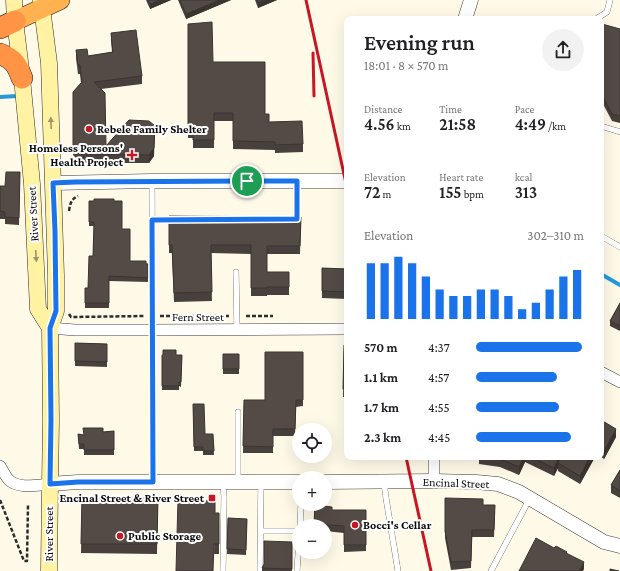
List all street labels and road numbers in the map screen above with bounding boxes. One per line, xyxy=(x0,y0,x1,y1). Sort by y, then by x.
street label: River Street xyxy=(25,185,41,242)
street label: Fern Street xyxy=(172,310,225,324)
street label: Encinal Street xyxy=(422,475,491,491)
street label: River Street xyxy=(42,505,56,562)

